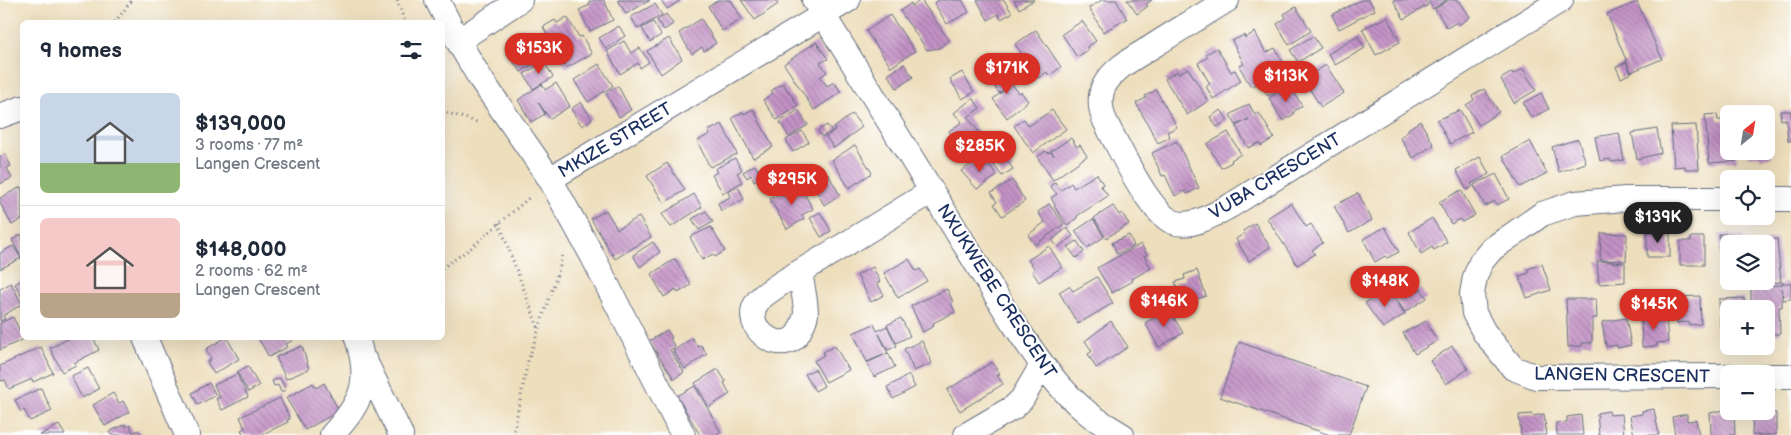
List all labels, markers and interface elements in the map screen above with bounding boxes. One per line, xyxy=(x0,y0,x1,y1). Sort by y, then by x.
pin: $153K xyxy=(504,32,574,75)
icon: filters xyxy=(397,36,425,64)
text: 9 homes xyxy=(40,38,122,63)
text: $153K xyxy=(516,39,562,58)
pin: $171K xyxy=(972,52,1042,95)
text: $171K xyxy=(985,59,1029,78)
pin: $113K xyxy=(1251,61,1321,103)
text: $113K xyxy=(1264,67,1308,86)
street label: MKIZE STREET xyxy=(555,98,676,183)
north arrow xyxy=(1720,105,1775,160)
map controls xyxy=(1720,105,1775,420)
text: $139,000 xyxy=(195,111,286,136)
icon: home xyxy=(80,113,140,173)
street label: VUBA CRESCENT xyxy=(1206,129,1345,224)
pin: $285K xyxy=(945,130,1015,173)
text: 3 rooms · 77 m² xyxy=(195,136,303,155)
text: $285K xyxy=(955,137,1005,156)
text: Langen Crescent xyxy=(195,155,320,174)
pin: $295K xyxy=(757,164,827,206)
text: $295K xyxy=(767,170,817,189)
button: locate xyxy=(1720,170,1775,225)
street label: NXUKWEBE CRESCENT xyxy=(932,200,1061,382)
pin: $139K xyxy=(1623,202,1693,244)
text: $139K xyxy=(1635,208,1681,227)
button: layers xyxy=(1720,235,1775,290)
text: $148,000 xyxy=(195,237,287,262)
icon: home xyxy=(80,238,140,298)
text: 2 rooms · 62 m² xyxy=(195,262,308,281)
pin: $148K xyxy=(1350,266,1420,308)
text: $148K xyxy=(1361,272,1409,291)
text: Langen Crescent xyxy=(195,281,320,300)
pin: $146K xyxy=(1129,286,1199,328)
pin: $145K xyxy=(1619,288,1689,331)
text: $146K xyxy=(1140,292,1188,311)
text: $145K xyxy=(1631,295,1677,314)
button: + xyxy=(1720,300,1775,355)
street label: LANGEN CRESCENT xyxy=(1534,363,1710,388)
button: − xyxy=(1720,365,1775,420)

